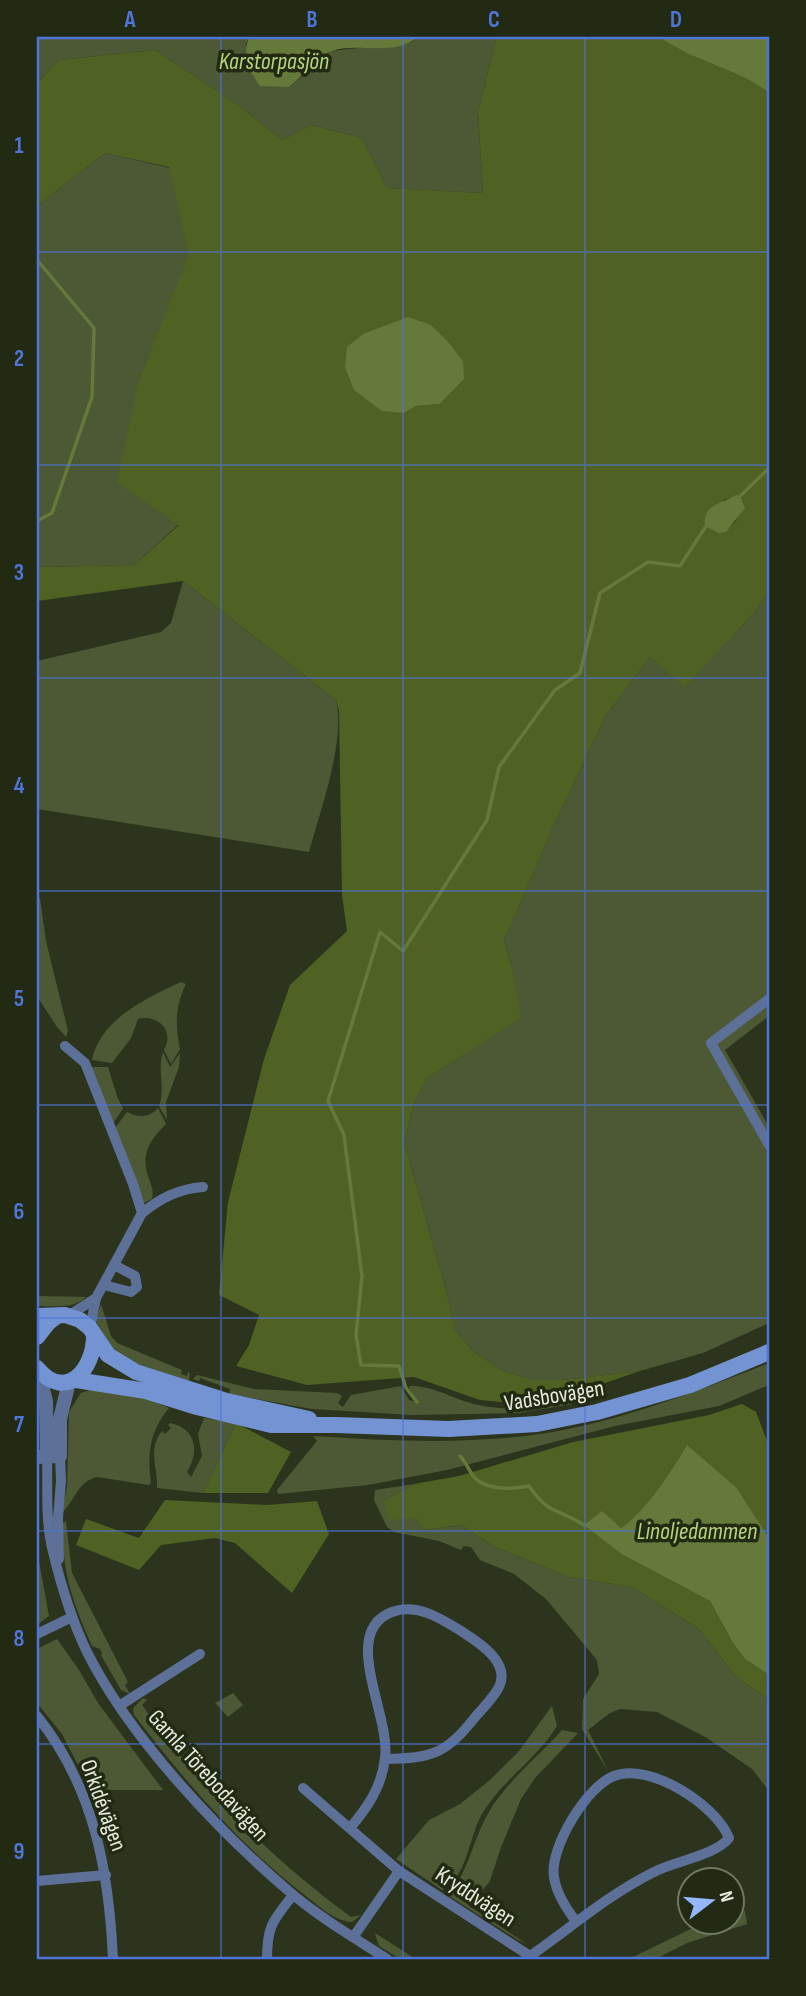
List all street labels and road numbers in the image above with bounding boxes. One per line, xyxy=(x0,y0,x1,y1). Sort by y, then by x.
street label: Vadsbovägen xyxy=(502,1374,606,1418)
street label: Gamla Törebodavägen xyxy=(142,1704,275,1847)
street label: Orkidévägen xyxy=(74,1756,133,1855)
street label: Kryddvägen xyxy=(430,1860,521,1933)

